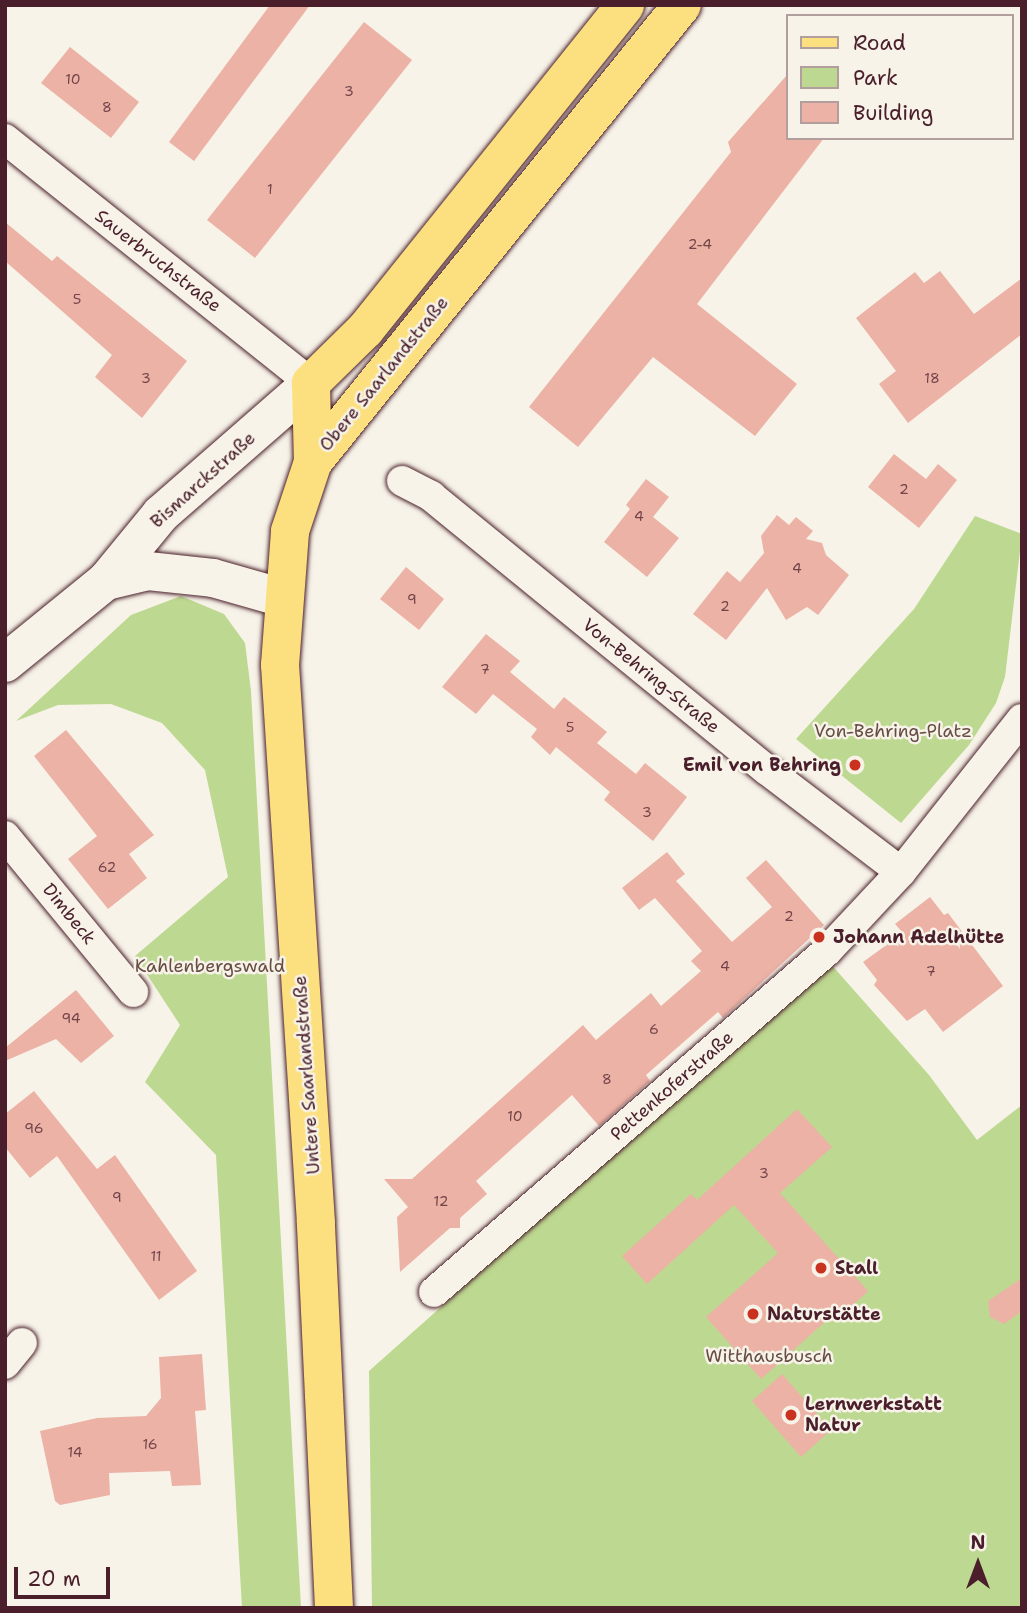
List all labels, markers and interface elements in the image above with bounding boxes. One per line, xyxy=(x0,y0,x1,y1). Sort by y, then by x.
legend xyxy=(786,14,1013,140)
text: Road xyxy=(853,29,906,57)
text: Park xyxy=(853,64,898,92)
house number: 10 xyxy=(65,71,81,87)
house number: 3 xyxy=(344,83,354,99)
house number: 8 xyxy=(102,99,112,115)
text: Building xyxy=(853,99,933,127)
house number: 1 xyxy=(267,181,273,197)
street label: Sauerbruchstraße xyxy=(91,205,225,317)
house number: 2-4 xyxy=(688,236,712,252)
house number: 5 xyxy=(73,291,81,307)
street label: Obere Saarlandstraße xyxy=(315,292,453,456)
house number: 3 xyxy=(141,370,151,386)
house number: 18 xyxy=(924,370,940,386)
street label: Bismarckstraße xyxy=(146,427,260,533)
house number: 2 xyxy=(899,481,909,497)
house number: 4 xyxy=(634,508,644,524)
house number: 4 xyxy=(792,560,802,576)
house number: 9 xyxy=(407,591,417,607)
house number: 2 xyxy=(720,598,730,614)
street label: Von-Behring-Straße xyxy=(578,614,724,738)
house number: 7 xyxy=(480,661,490,677)
house number: 5 xyxy=(566,719,574,735)
park label: Von-Behring-Platz xyxy=(814,720,972,742)
place label: Emil von Behring xyxy=(683,754,841,776)
marker: Emil von Behring xyxy=(847,757,863,773)
house number: 3 xyxy=(642,804,652,820)
house number: 62 xyxy=(98,859,116,875)
street label: Dimbeck xyxy=(38,879,100,949)
house number: 2 xyxy=(784,908,794,924)
place label: Johann Adelhütte xyxy=(833,926,1004,948)
marker: Johann Adelhütte xyxy=(811,929,827,945)
park label: Kahlenbergswald xyxy=(135,955,285,977)
house number: 4 xyxy=(720,958,730,974)
house number: 7 xyxy=(926,963,936,979)
street label: Untere Saarlandstraße xyxy=(289,975,325,1175)
house number: 94 xyxy=(61,1010,81,1026)
house number: 6 xyxy=(649,1021,659,1037)
street label: Pettenkoferstraße xyxy=(606,1027,738,1145)
house number: 8 xyxy=(602,1071,612,1087)
house number: 10 xyxy=(507,1108,523,1124)
house number: 96 xyxy=(24,1120,44,1136)
house number: 3 xyxy=(759,1165,769,1181)
house number: 9 xyxy=(112,1189,122,1205)
house number: 12 xyxy=(434,1193,448,1209)
house number: 11 xyxy=(150,1248,162,1264)
place label: Stall xyxy=(835,1257,878,1279)
marker: Stall xyxy=(813,1260,829,1276)
place label: Naturstätte xyxy=(767,1303,881,1325)
marker: Naturstätte xyxy=(745,1306,761,1322)
park label: Witthausbusch xyxy=(705,1345,833,1367)
place label: Lernwerkstatt Natur xyxy=(805,1394,942,1436)
marker: Lernwerkstatt Natur xyxy=(783,1407,799,1423)
house number: 16 xyxy=(142,1436,158,1452)
house number: 14 xyxy=(67,1444,83,1460)
north arrow xyxy=(943,1529,1013,1599)
text: N xyxy=(970,1530,986,1555)
scale bar xyxy=(18,1554,114,1598)
text: 20 m xyxy=(27,1565,81,1593)

